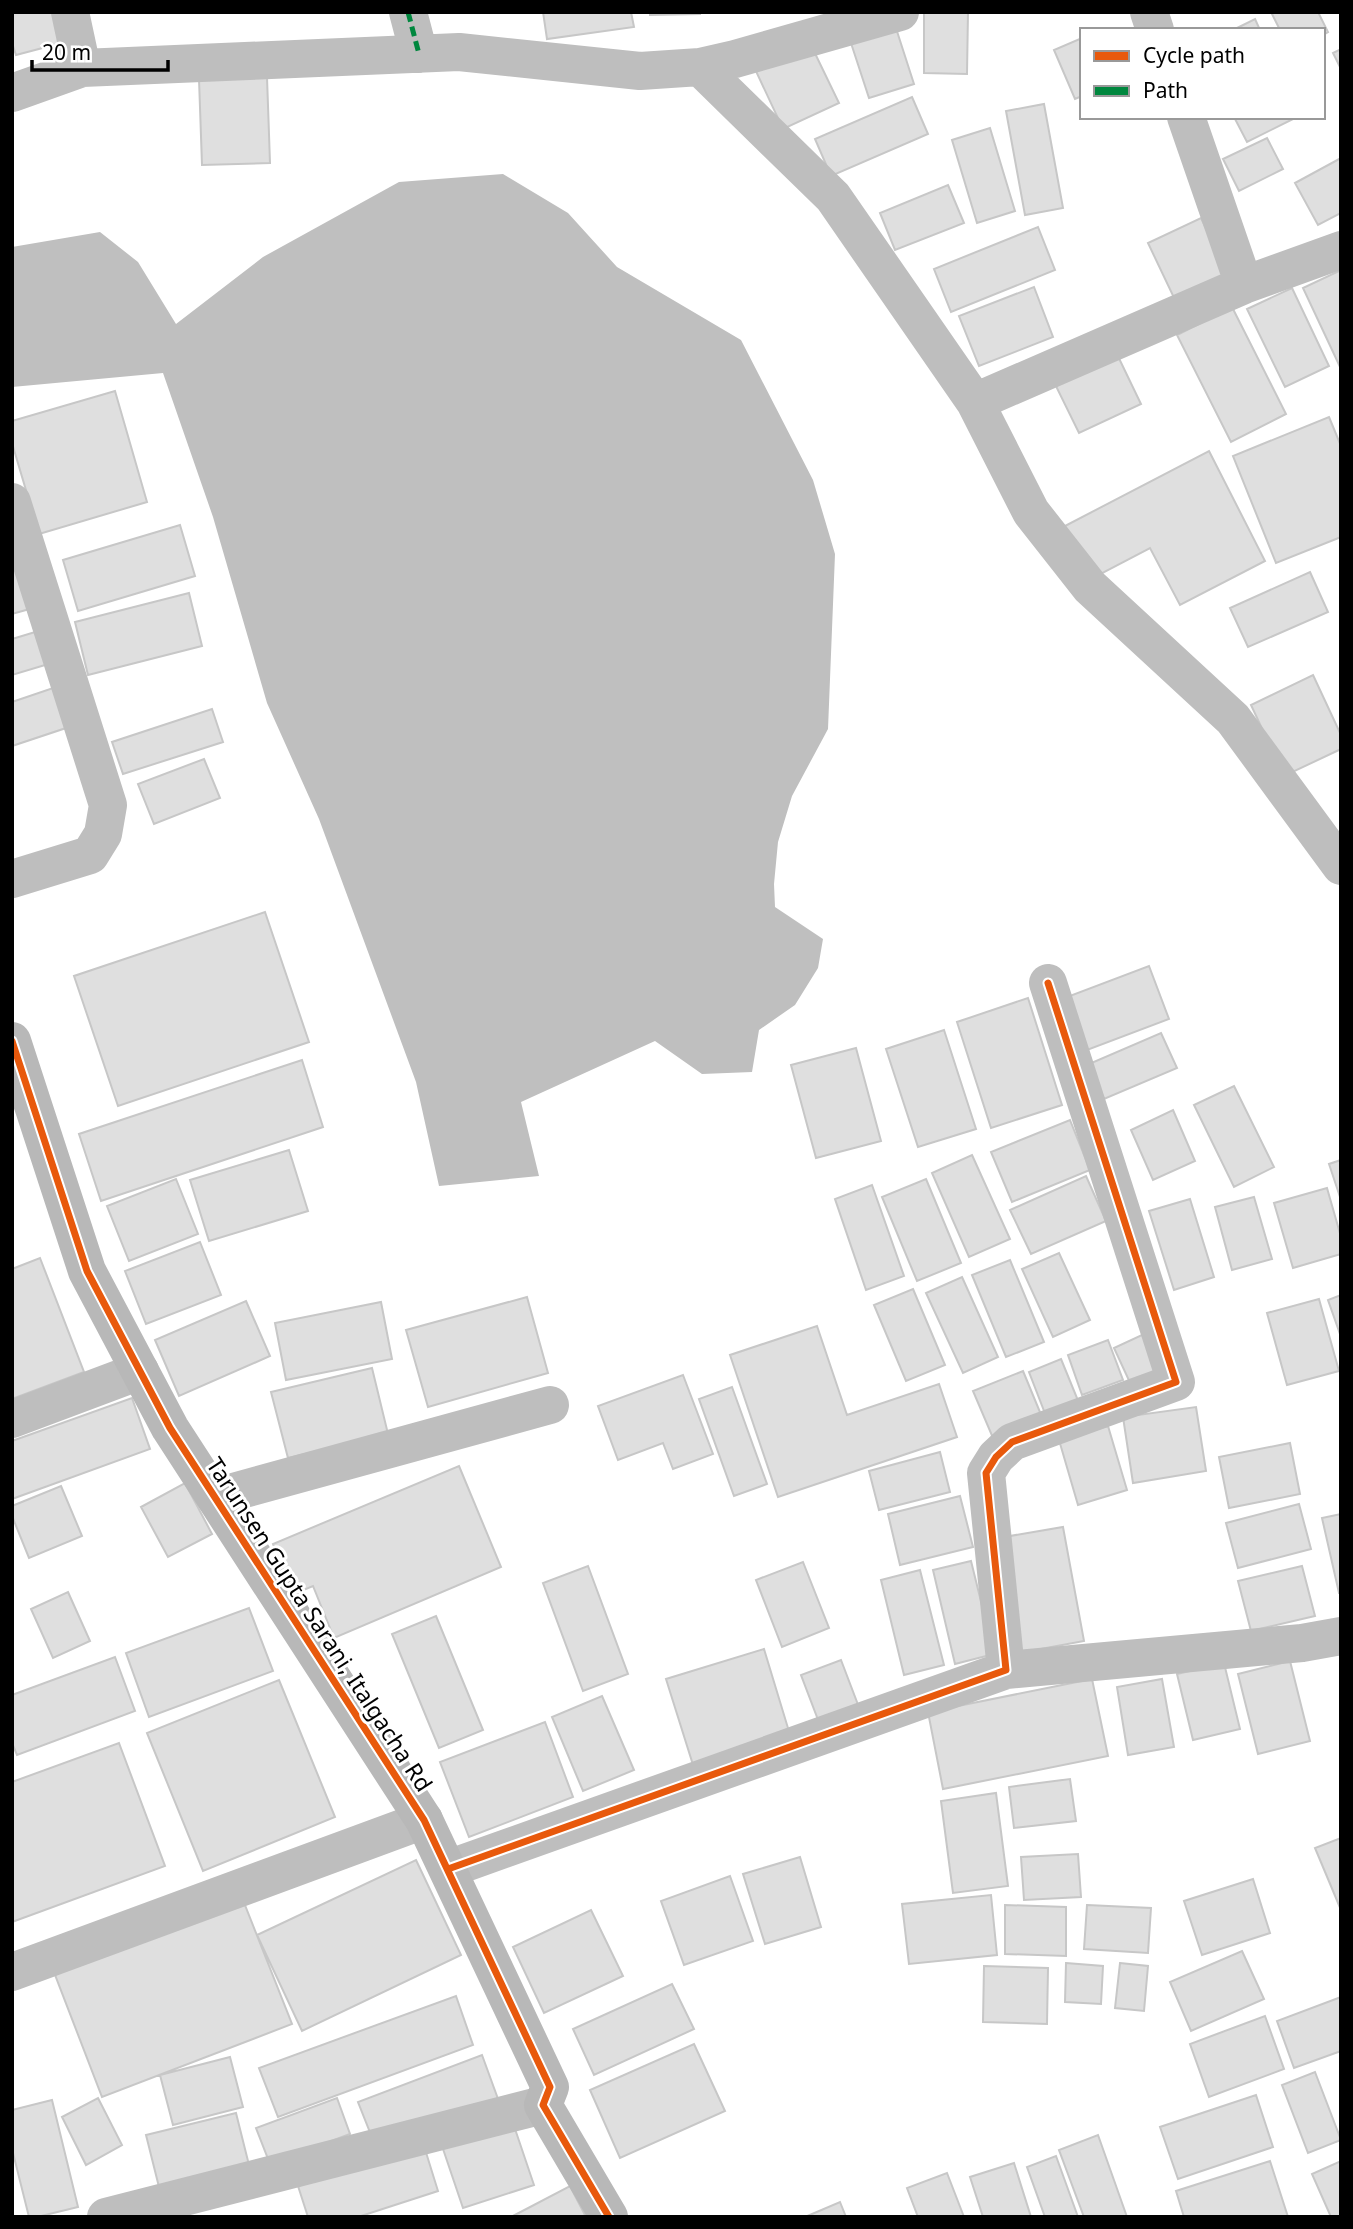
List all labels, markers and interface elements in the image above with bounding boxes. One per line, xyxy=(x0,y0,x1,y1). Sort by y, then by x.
scale bar xyxy=(32,28,168,72)
legend xyxy=(1080,28,1325,119)
text: 20 m xyxy=(42,38,91,66)
text: Cycle path xyxy=(1143,41,1245,69)
text: Path xyxy=(1143,76,1188,104)
street label: Tarunsen Gupta Sarani, Italgacha Rd xyxy=(200,1451,440,1797)

